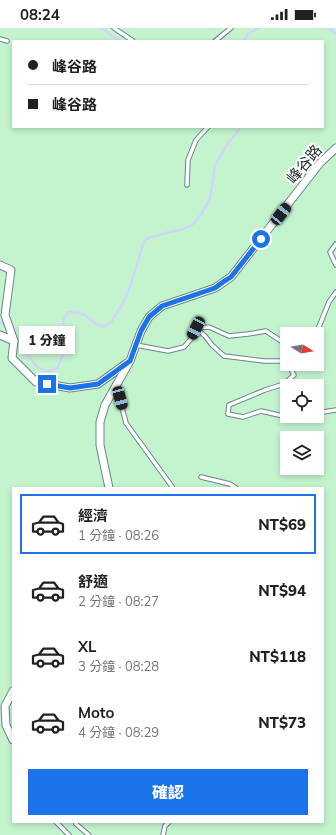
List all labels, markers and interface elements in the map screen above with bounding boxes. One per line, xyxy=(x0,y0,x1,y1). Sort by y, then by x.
text: 08:24 xyxy=(20,5,60,24)
text: 峰谷路 xyxy=(52,57,97,76)
text: 峰谷路 xyxy=(52,95,97,114)
street label: 峰谷路 xyxy=(282,141,326,187)
car xyxy=(269,201,293,227)
route start xyxy=(252,230,270,248)
car xyxy=(185,315,207,341)
callout: 1 分鐘 xyxy=(19,326,75,354)
north arrow xyxy=(280,327,324,371)
map controls xyxy=(280,327,324,475)
text: 1 分鐘 xyxy=(28,332,66,348)
route end xyxy=(38,375,56,393)
button: locate xyxy=(280,379,324,423)
car xyxy=(111,385,129,411)
button: layers xyxy=(280,431,324,475)
icon: car xyxy=(30,506,66,542)
text: 經濟 xyxy=(78,506,108,525)
text: NT$69 xyxy=(258,515,306,534)
text: 1 分鐘 · 08:26 xyxy=(78,527,159,543)
icon: car xyxy=(30,572,66,608)
text: 舒適 xyxy=(78,572,108,591)
text: NT$94 xyxy=(258,581,306,600)
text: 2 分鐘 · 08:27 xyxy=(78,593,159,609)
text: XL xyxy=(78,637,96,656)
icon: car xyxy=(30,638,66,674)
text: NT$118 xyxy=(249,647,306,666)
text: 3 分鐘 · 08:28 xyxy=(78,658,159,674)
text: Moto xyxy=(78,703,114,722)
icon: car xyxy=(30,704,66,740)
text: NT$73 xyxy=(258,713,306,732)
text: 4 分鐘 · 08:29 xyxy=(78,724,159,740)
button: 確認 xyxy=(28,769,308,815)

